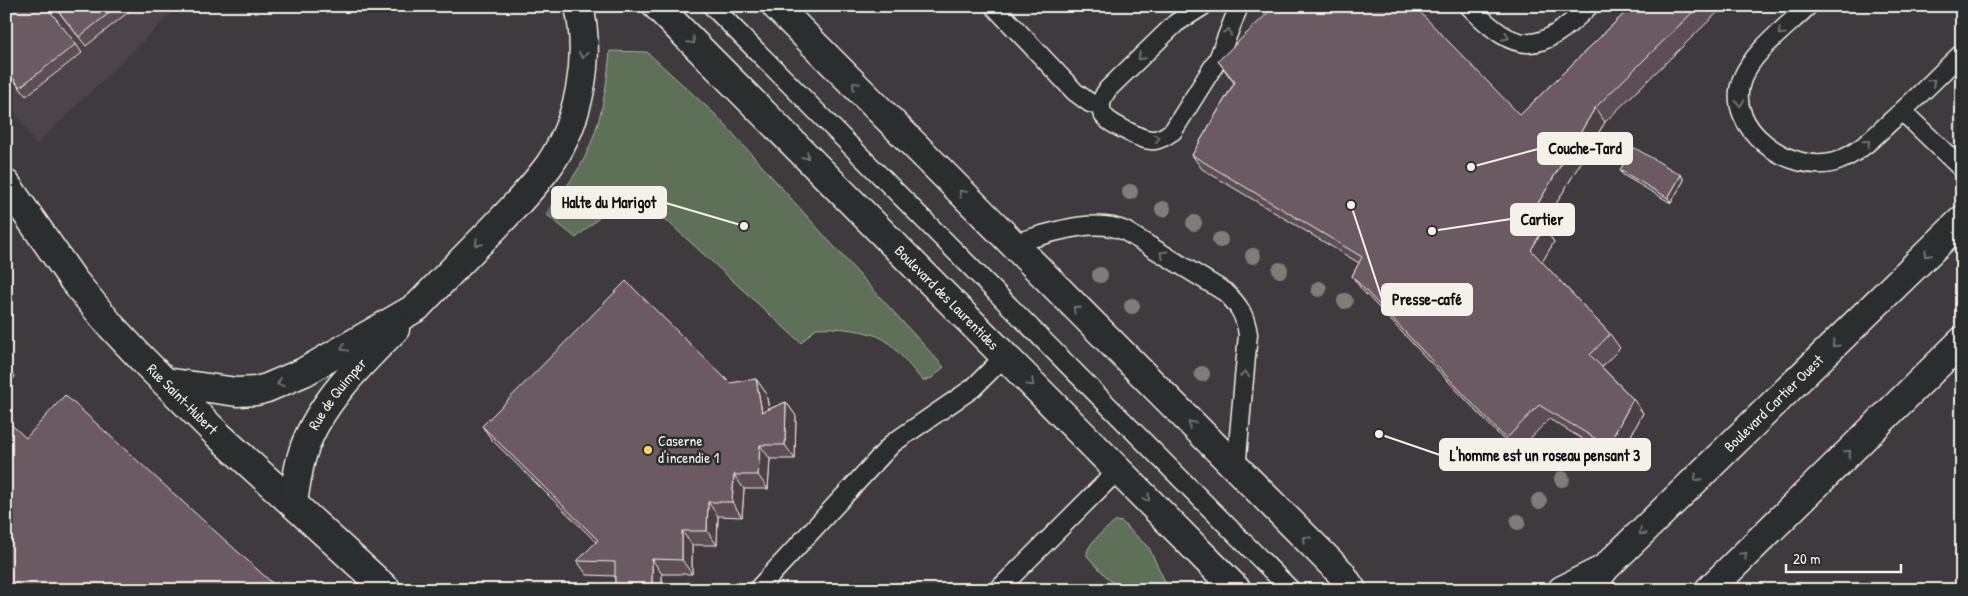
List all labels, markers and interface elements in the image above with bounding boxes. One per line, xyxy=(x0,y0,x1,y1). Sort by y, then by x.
one-way arrow xyxy=(1778,26,1787,35)
one-way arrow xyxy=(1223,29,1233,37)
one-way arrow xyxy=(1501,31,1510,41)
one-way arrow xyxy=(686,35,695,44)
one-way arrow xyxy=(578,51,589,59)
one-way arrow xyxy=(1138,51,1147,60)
one-way arrow xyxy=(1926,79,1935,88)
one-way arrow xyxy=(852,82,861,91)
one-way arrow xyxy=(1735,99,1746,107)
callout: Couche-Tard xyxy=(1538,133,1632,164)
one-way arrow xyxy=(1153,134,1161,144)
text: Couche-Tard xyxy=(1548,137,1623,159)
one-way arrow xyxy=(1862,139,1871,148)
one-way arrow xyxy=(800,151,809,160)
callout: Halte du Marigot xyxy=(552,187,666,218)
one-way arrow xyxy=(959,190,968,199)
text: Halte du Marigot xyxy=(562,191,657,214)
callout: Cartier xyxy=(1511,204,1574,235)
text: Cartier xyxy=(1521,208,1564,230)
one-way arrow xyxy=(475,238,484,247)
street label: Boulevard des Laurentides xyxy=(890,240,1004,354)
one-way arrow xyxy=(1924,248,1933,257)
one-way arrow xyxy=(1160,251,1169,261)
callout: Presse-café xyxy=(1382,284,1472,315)
text: Presse-café xyxy=(1392,288,1463,310)
one-way arrow xyxy=(1073,305,1082,314)
one-way arrow xyxy=(1832,338,1841,347)
one-way arrow xyxy=(340,341,349,351)
street label: Boulevard Cartier Ouest xyxy=(1719,349,1829,457)
street label: Rue de Quimper xyxy=(303,353,371,433)
street label: Rue Saint-Hubert xyxy=(142,359,223,440)
one-way arrow xyxy=(1239,370,1250,378)
one-way arrow xyxy=(276,377,285,388)
one-way arrow xyxy=(1026,378,1035,387)
one-way arrow xyxy=(1188,421,1197,430)
place label: Caserne d'incendie 1 xyxy=(658,430,719,468)
callout: L'homme est un roseau pensant 3 xyxy=(1440,439,1650,470)
marker: Caserne d'incendie 1 xyxy=(642,444,654,456)
text: L'homme est un roseau pensant 3 xyxy=(1450,444,1640,467)
one-way arrow xyxy=(1842,449,1851,458)
one-way arrow xyxy=(1694,472,1703,481)
one-way arrow xyxy=(1141,492,1150,501)
one-way arrow xyxy=(1639,526,1648,535)
one-way arrow xyxy=(1303,535,1312,544)
scale bar xyxy=(1786,541,1900,573)
text: 20 m xyxy=(1793,548,1820,569)
one-way arrow xyxy=(1738,552,1747,561)

